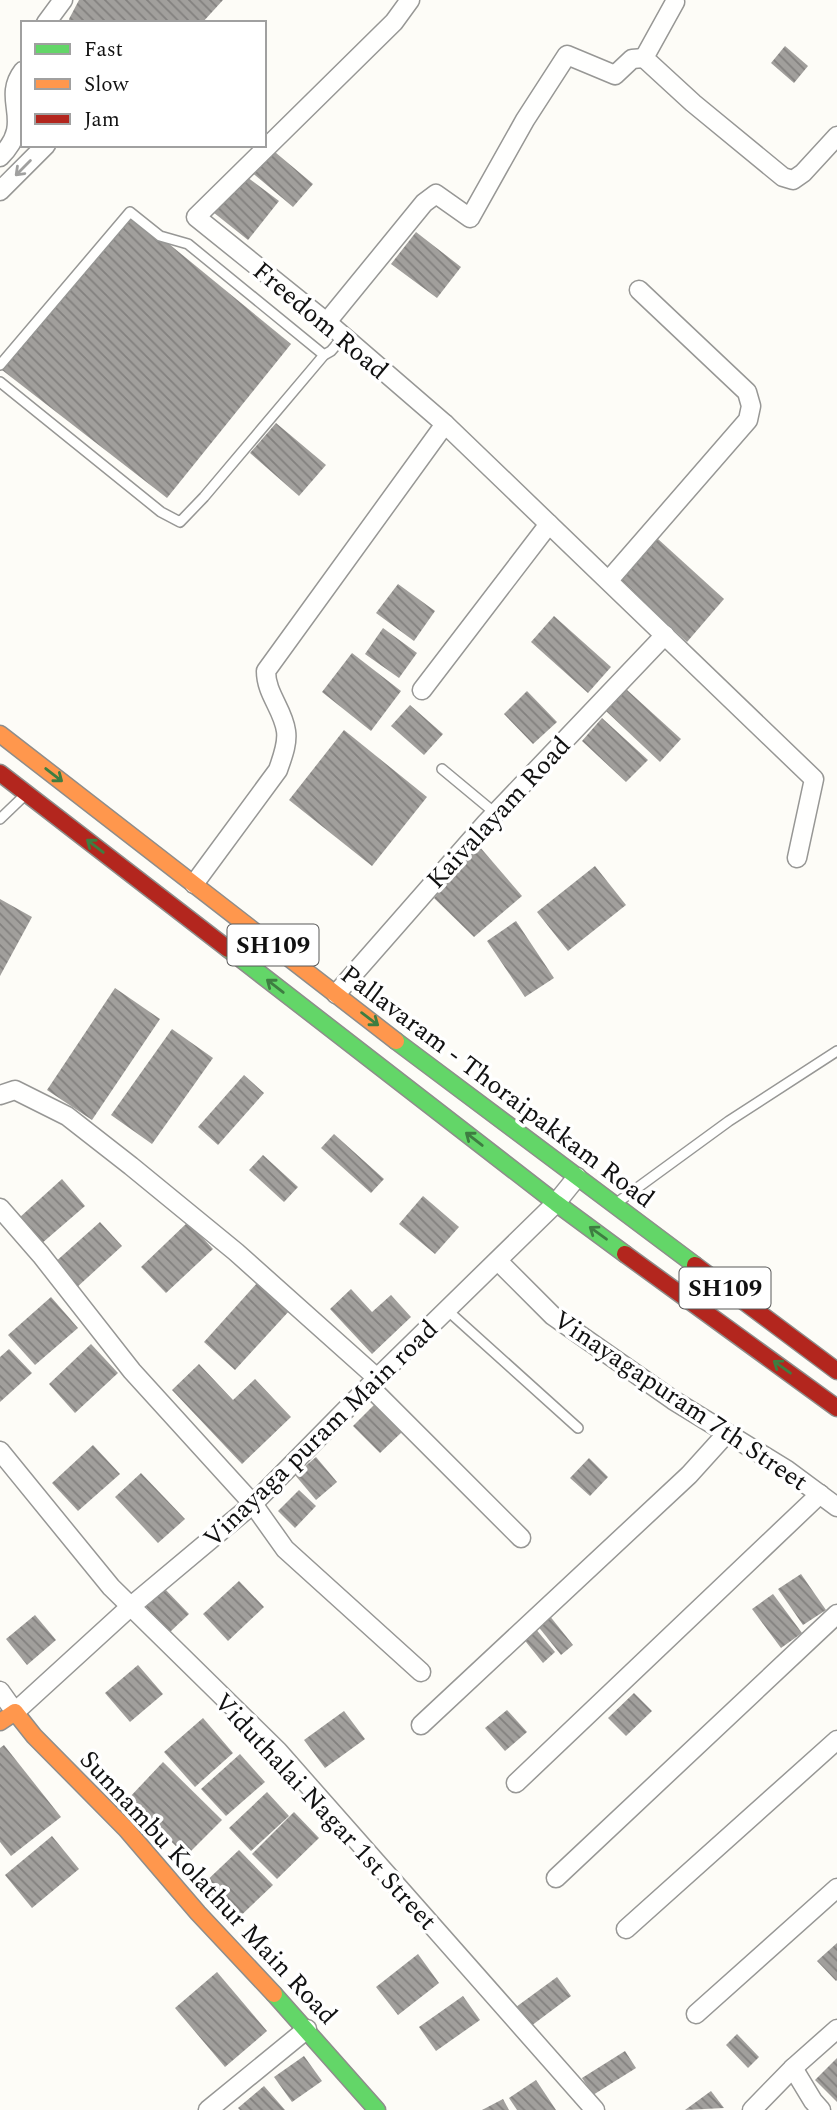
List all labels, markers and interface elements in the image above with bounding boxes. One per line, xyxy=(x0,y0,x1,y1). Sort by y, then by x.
legend xyxy=(21,21,266,147)
text: Fast xyxy=(84,34,123,66)
text: Slow xyxy=(84,69,130,101)
text: Jam xyxy=(84,104,120,136)
one-way arrow xyxy=(14,160,31,177)
street label: Freedom Road xyxy=(244,252,397,390)
street label: Kaivalayam Road xyxy=(417,727,581,898)
one-way arrow xyxy=(44,768,63,783)
one-way arrow xyxy=(86,839,104,854)
road number: SH109 xyxy=(228,925,318,965)
street label: Pallavaram - Thoraipakkam Road xyxy=(332,955,663,1218)
one-way arrow xyxy=(266,978,284,993)
one-way arrow xyxy=(360,1012,378,1027)
one-way arrow xyxy=(466,1132,484,1147)
one-way arrow xyxy=(589,1226,608,1241)
road number: SH109 xyxy=(680,1268,770,1308)
street label: Vinayagapuram 7th Street xyxy=(545,1300,816,1501)
street label: Vinayaga puram Main road xyxy=(194,1310,447,1557)
one-way arrow xyxy=(773,1360,792,1375)
street label: Viduthalai Nagar 1st Street xyxy=(204,1684,447,1940)
street label: Sunnambu Kolathur Main Road xyxy=(70,1741,347,2034)

